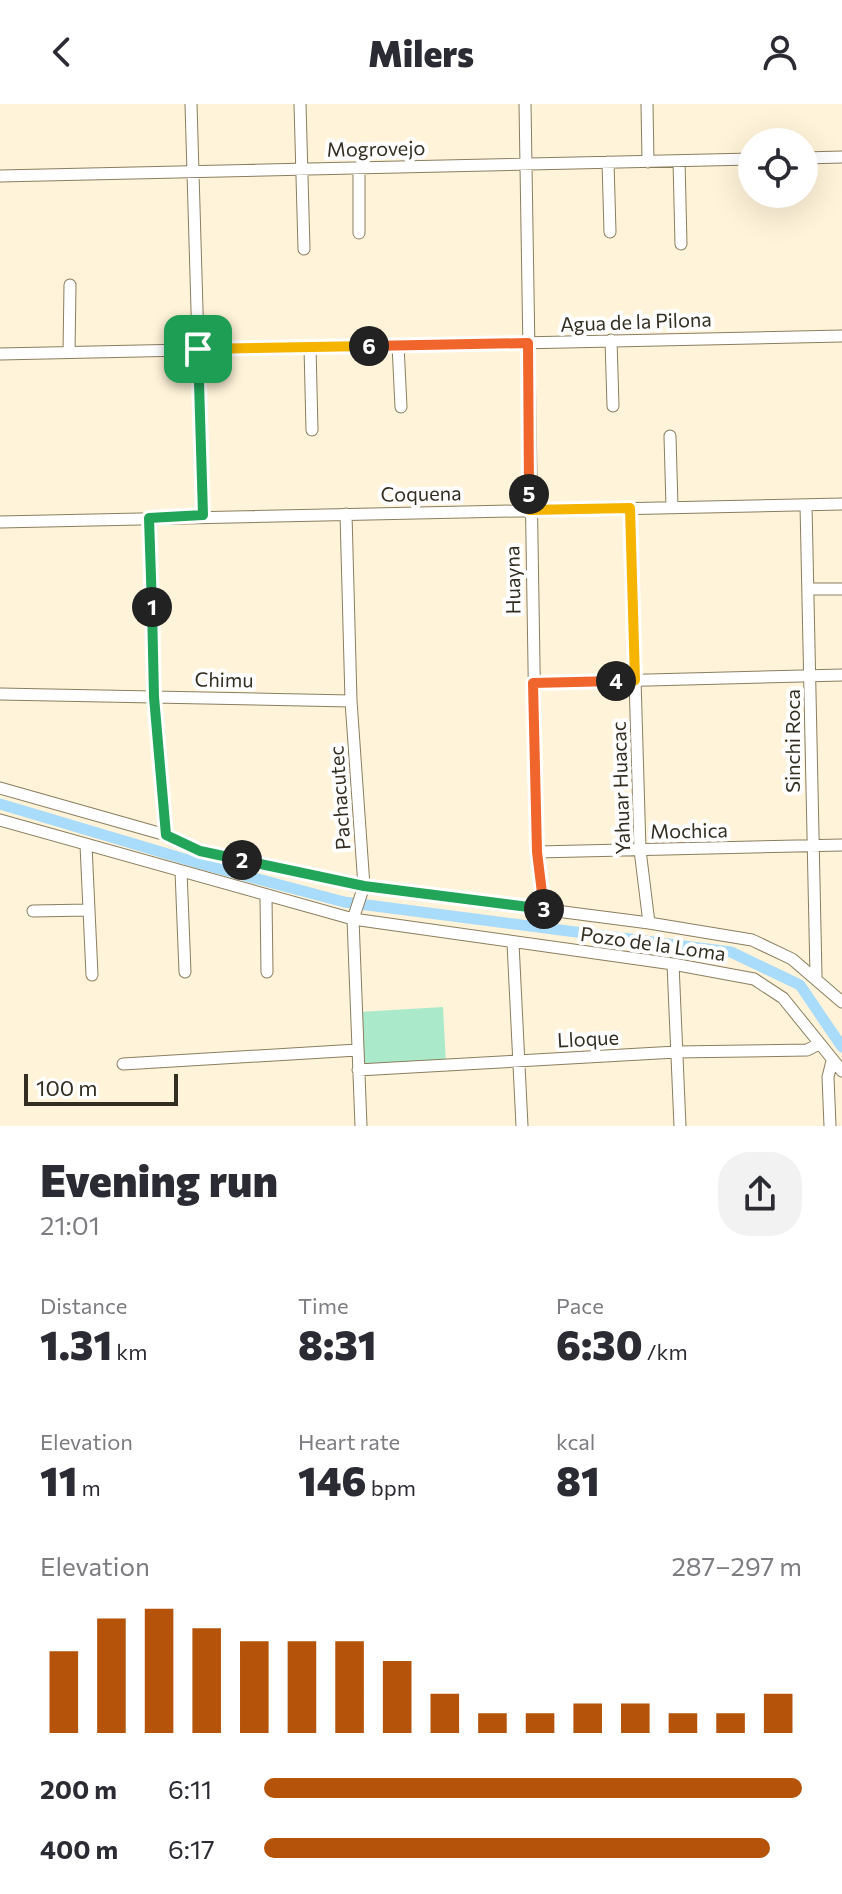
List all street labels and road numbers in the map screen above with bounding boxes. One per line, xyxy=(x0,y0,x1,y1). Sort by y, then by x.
street label: Mogrovejo xyxy=(326,135,426,161)
street label: Agua de la Pilona xyxy=(560,306,712,336)
street label: Coquena xyxy=(380,480,462,506)
street label: Huayna xyxy=(499,545,525,615)
street label: Chimu xyxy=(194,666,254,692)
street label: Sinchi Roca xyxy=(780,689,804,793)
street label: Yahuar Huacac xyxy=(606,721,634,855)
street label: Pachacutec xyxy=(323,745,355,851)
street label: Mochica xyxy=(650,817,728,843)
street label: Pozo de la Loma xyxy=(579,921,727,965)
street label: Lloque xyxy=(556,1024,619,1052)

